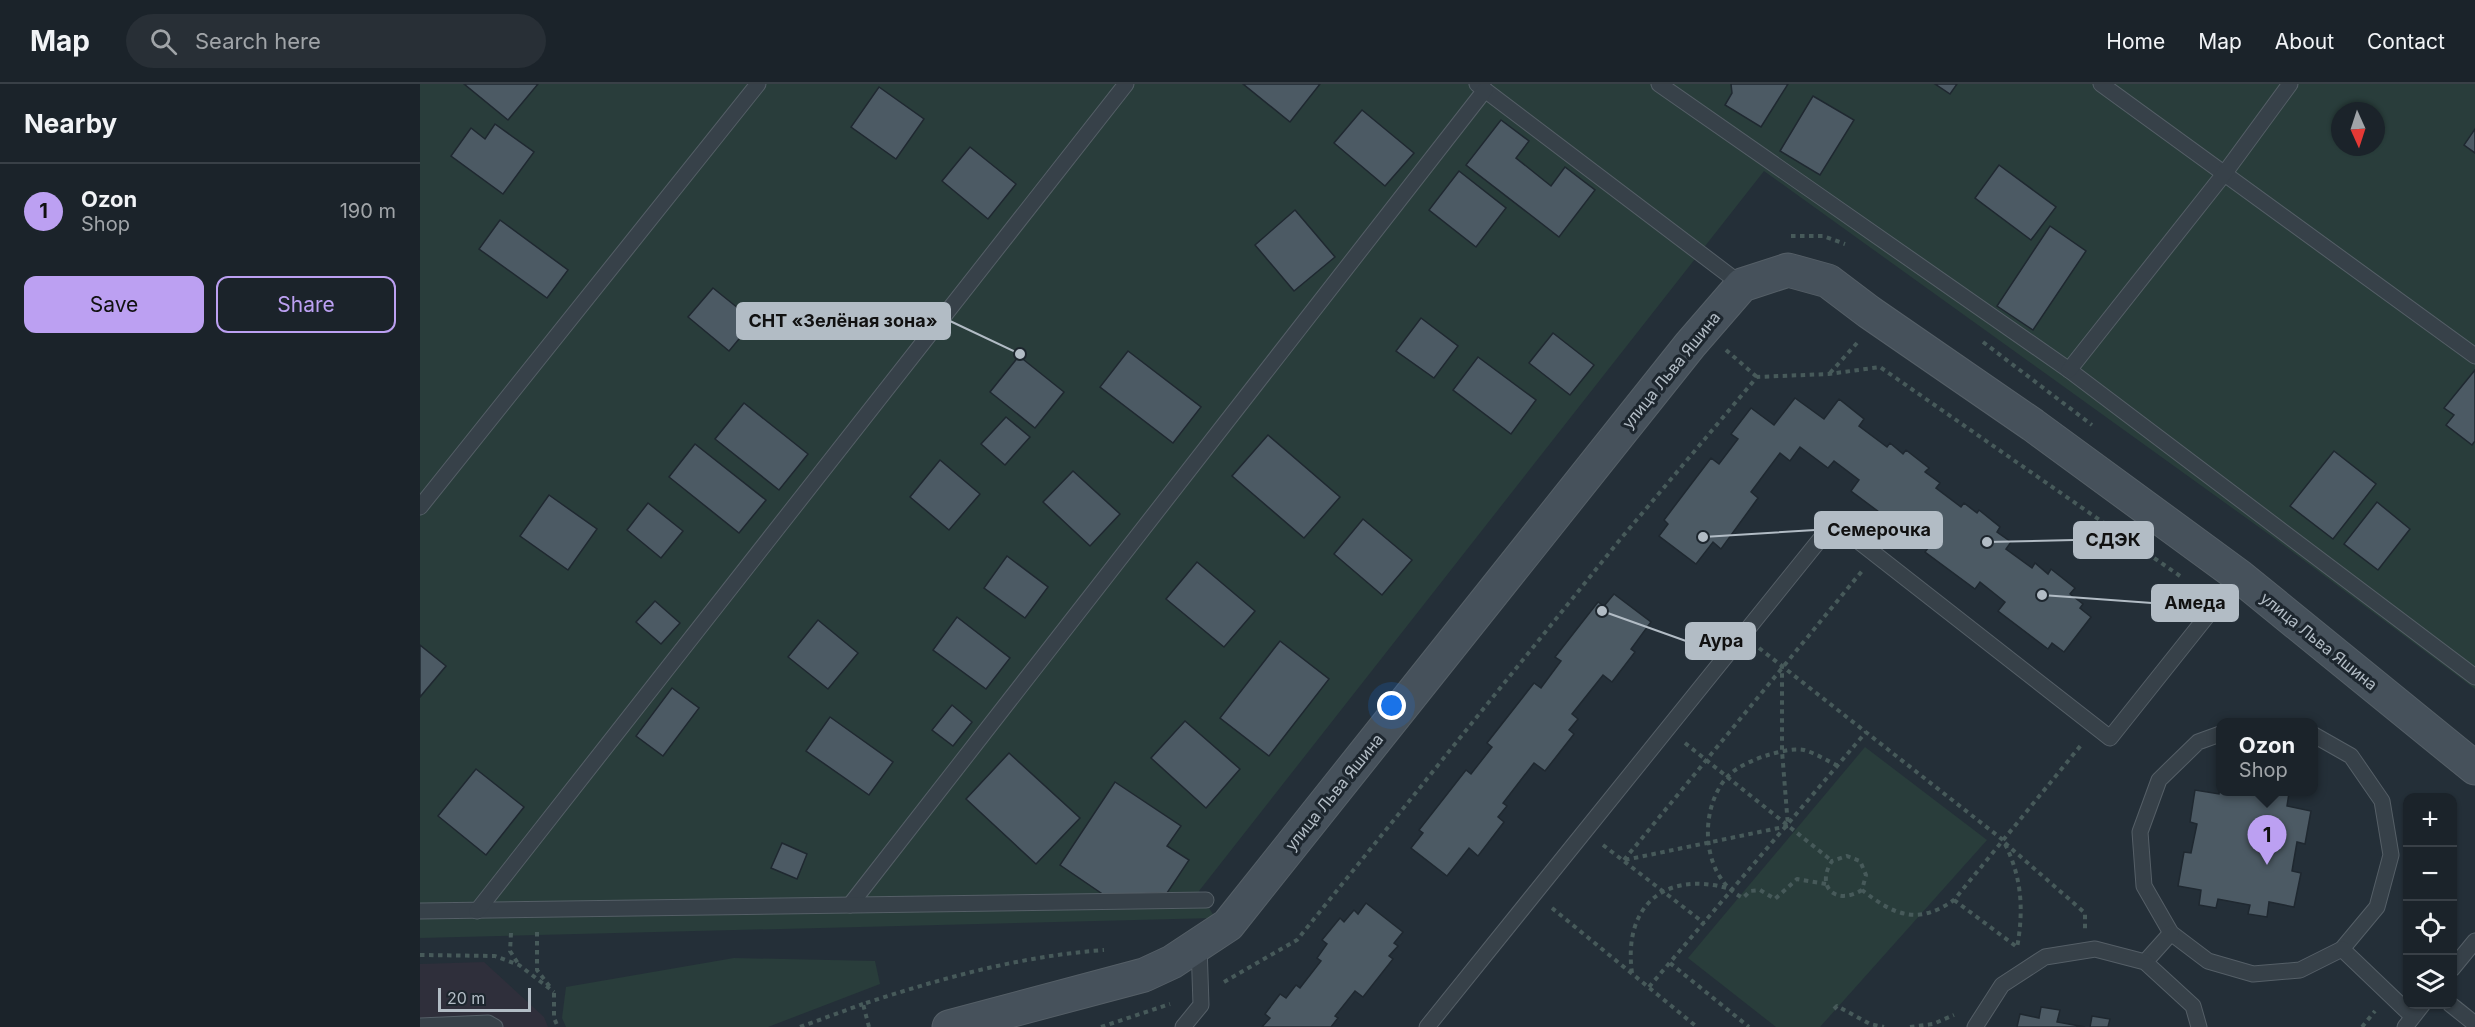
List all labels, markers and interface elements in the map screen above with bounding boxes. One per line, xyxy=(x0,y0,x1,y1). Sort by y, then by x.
search box xyxy=(126,14,546,68)
text: Map xyxy=(30,24,90,58)
icon: search xyxy=(147,25,180,58)
text: Search here xyxy=(195,28,321,54)
text: Home xyxy=(2106,29,2165,54)
text: Map xyxy=(2198,29,2242,54)
text: About xyxy=(2275,29,2334,54)
text: Contact xyxy=(2367,29,2445,54)
north arrow xyxy=(2331,102,2385,156)
text: Nearby xyxy=(24,108,117,139)
text: Ozon xyxy=(81,186,137,212)
text: 1 xyxy=(39,199,48,223)
text: 190 m xyxy=(340,199,396,223)
text: Shop xyxy=(81,212,130,236)
button: Save xyxy=(24,276,204,333)
button: Share xyxy=(216,276,396,333)
callout: СНТ «Зелёная зона» xyxy=(737,303,950,339)
street label: улица Льва Яшина xyxy=(1618,307,1724,433)
text: СНТ «Зелёная зона» xyxy=(748,310,938,331)
callout: Семерочка xyxy=(1815,512,1942,548)
text: Семерочка xyxy=(1827,519,1931,540)
callout: СДЭК xyxy=(2074,522,2153,558)
text: СДЭК xyxy=(2085,529,2141,550)
callout: Амеда xyxy=(2152,585,2238,621)
street label: улица Льва Яшина xyxy=(2256,588,2382,694)
text: Амеда xyxy=(2164,592,2226,613)
callout: Аура xyxy=(1686,623,1755,659)
text: Аура xyxy=(1698,630,1744,651)
your location xyxy=(1377,691,1406,720)
popup xyxy=(2216,718,2318,796)
street label: улица Льва Яшина xyxy=(1281,729,1387,855)
text: Ozon xyxy=(2239,732,2295,758)
text: Shop xyxy=(2239,758,2288,782)
map controls xyxy=(2403,793,2457,1009)
button: + xyxy=(2403,793,2457,847)
pin: 1 xyxy=(2248,816,2286,865)
button: − xyxy=(2403,847,2457,901)
button: locate xyxy=(2403,901,2457,955)
button: layers xyxy=(2403,955,2457,1009)
scale bar xyxy=(438,985,531,1012)
text: 20 m xyxy=(447,988,485,1008)

